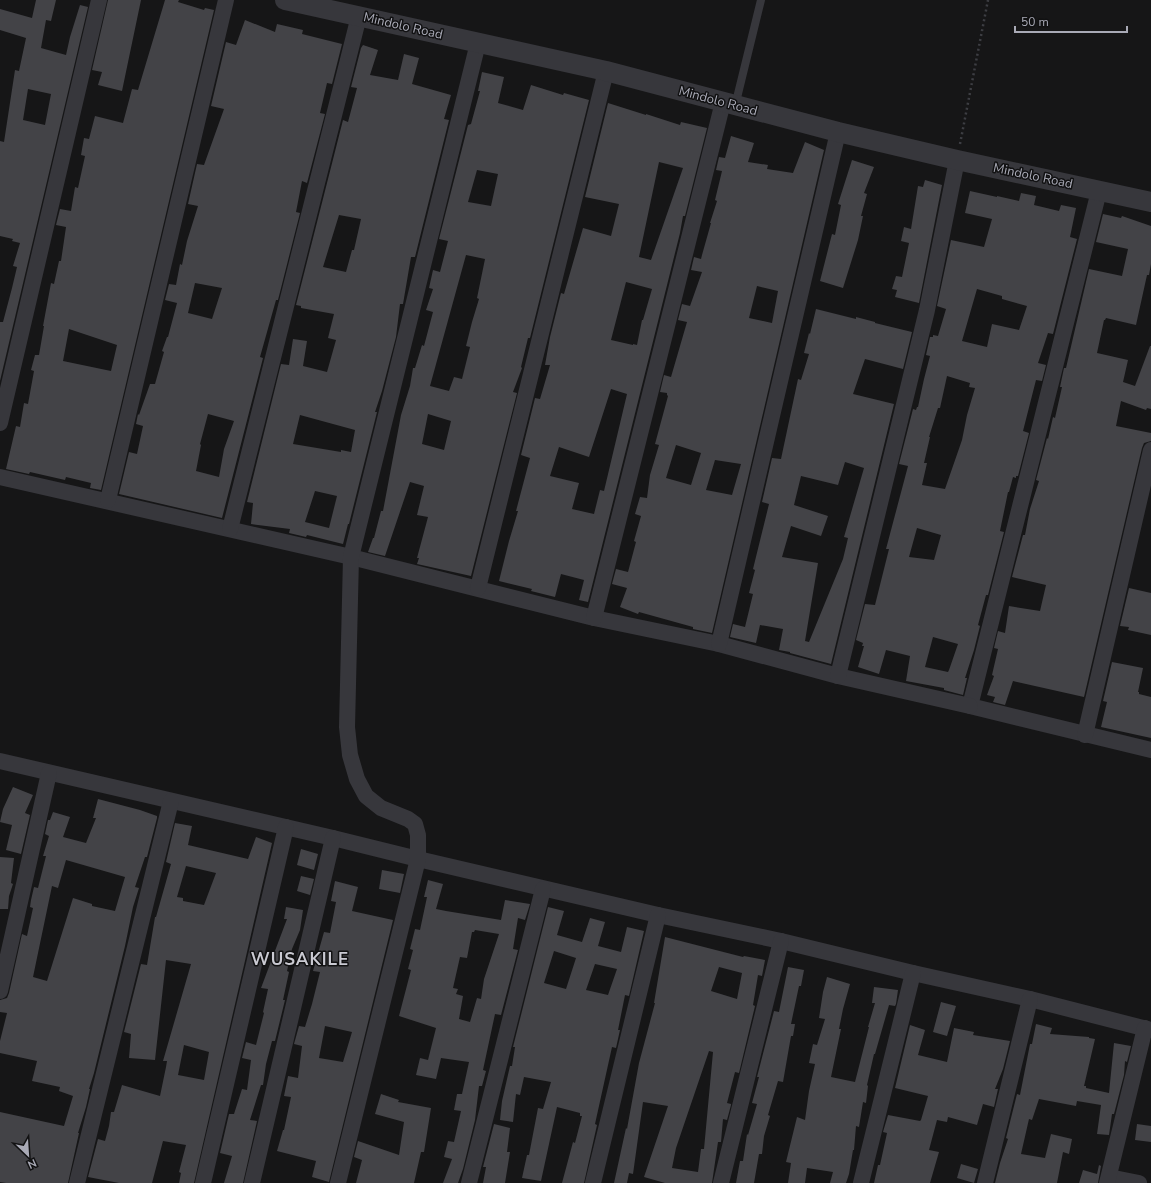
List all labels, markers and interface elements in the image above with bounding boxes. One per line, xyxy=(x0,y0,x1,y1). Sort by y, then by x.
street label: Mindolo Road xyxy=(362,8,444,44)
scale bar xyxy=(1015,8,1127,34)
text: 50 m xyxy=(1021,14,1049,30)
street label: Mindolo Road xyxy=(677,82,759,120)
street label: Mindolo Road xyxy=(992,159,1074,193)
district label: WUSAKILE xyxy=(251,948,349,971)
north arrow xyxy=(8,1135,48,1175)
text: N xyxy=(25,1155,39,1172)

